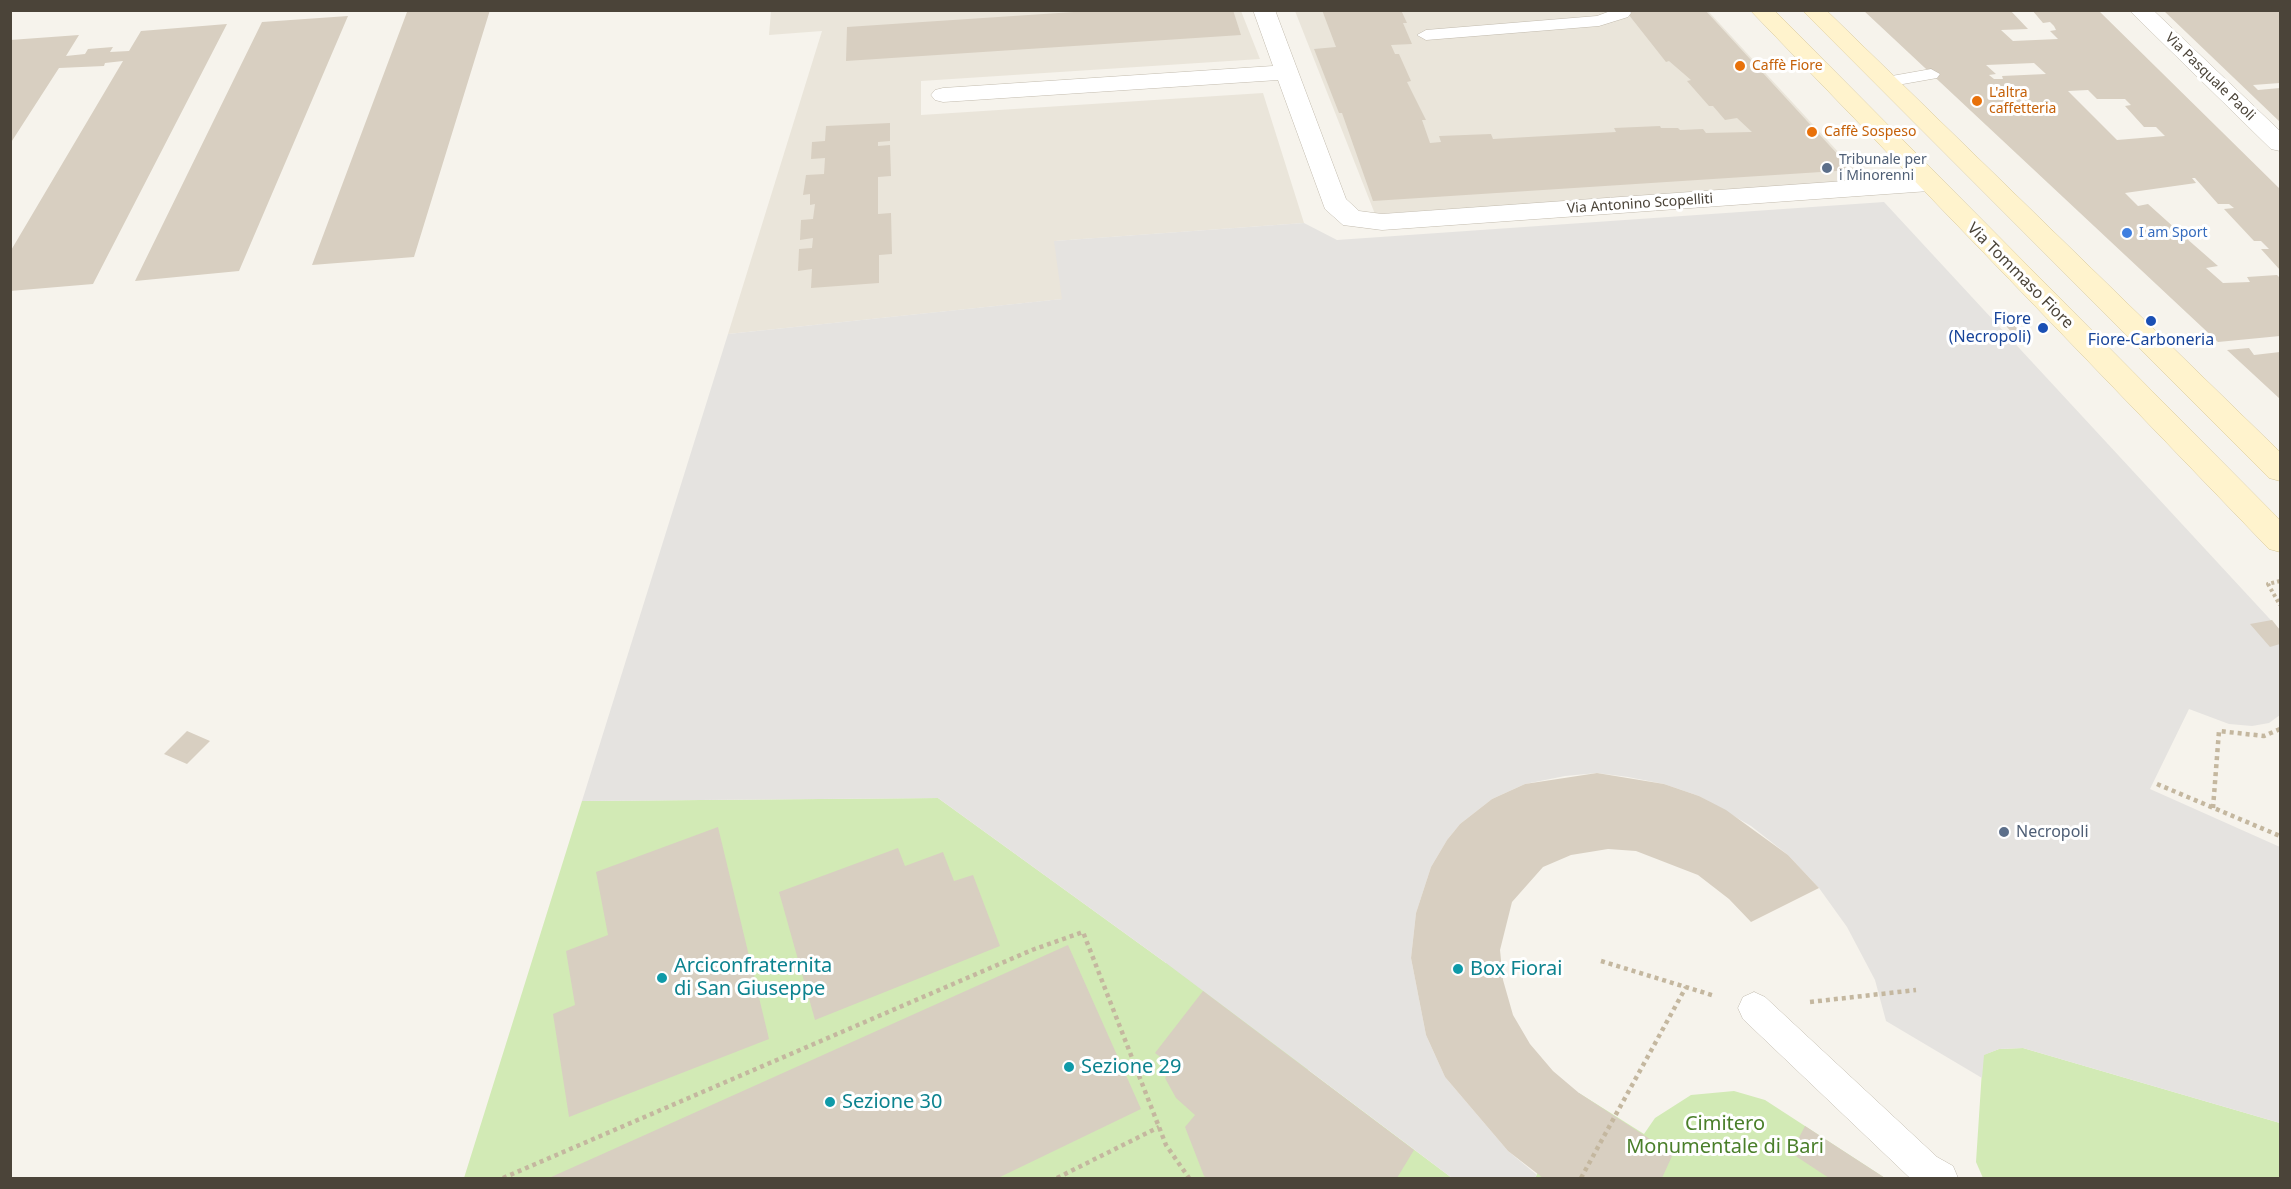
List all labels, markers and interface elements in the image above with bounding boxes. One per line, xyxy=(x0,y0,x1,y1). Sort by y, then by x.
street label: Via Pasquale Paoli xyxy=(2161,30,2259,124)
place label: Caffè Fiore xyxy=(1752,58,1823,74)
marker: Caffè Fiore xyxy=(1733,59,1747,73)
place label: L'altra caffetteria xyxy=(1989,85,2056,118)
marker: L'altra caffetteria xyxy=(1970,94,1984,108)
place label: Caffè Sospeso xyxy=(1824,124,1916,140)
marker: Caffè Sospeso xyxy=(1805,125,1819,139)
place label: Tribunale per i Minorenni xyxy=(1839,152,1927,184)
marker: Tribunale per i Minorenni xyxy=(1820,161,1834,175)
street label: Via Antonino Scopelliti xyxy=(1566,191,1714,217)
street label: Via Tommaso Fiore xyxy=(1963,219,2077,333)
place label: I am Sport xyxy=(2139,225,2208,241)
marker: I am Sport xyxy=(2120,226,2134,240)
place label: Fiore (Necropoli) xyxy=(1949,309,2031,347)
marker: Fiore-Carboneria xyxy=(2144,314,2158,328)
marker: Fiore (Necropoli) xyxy=(2036,321,2050,335)
place label: Fiore-Carboneria xyxy=(2088,330,2214,350)
place label: Necropoli xyxy=(2016,822,2089,842)
marker: Necropoli xyxy=(1997,825,2011,839)
place label: Arciconfraternita di San Giuseppe xyxy=(674,954,832,1001)
place label: Box Fiorai xyxy=(1470,957,1562,981)
marker: Box Fiorai xyxy=(1451,962,1465,976)
marker: Arciconfraternita di San Giuseppe xyxy=(655,971,669,985)
place label: Sezione 29 xyxy=(1081,1055,1181,1079)
marker: Sezione 29 xyxy=(1062,1060,1076,1074)
place label: Sezione 30 xyxy=(842,1090,942,1114)
marker: Sezione 30 xyxy=(823,1095,837,1109)
park label: Cimitero Monumentale di Bari xyxy=(1626,1112,1824,1159)

